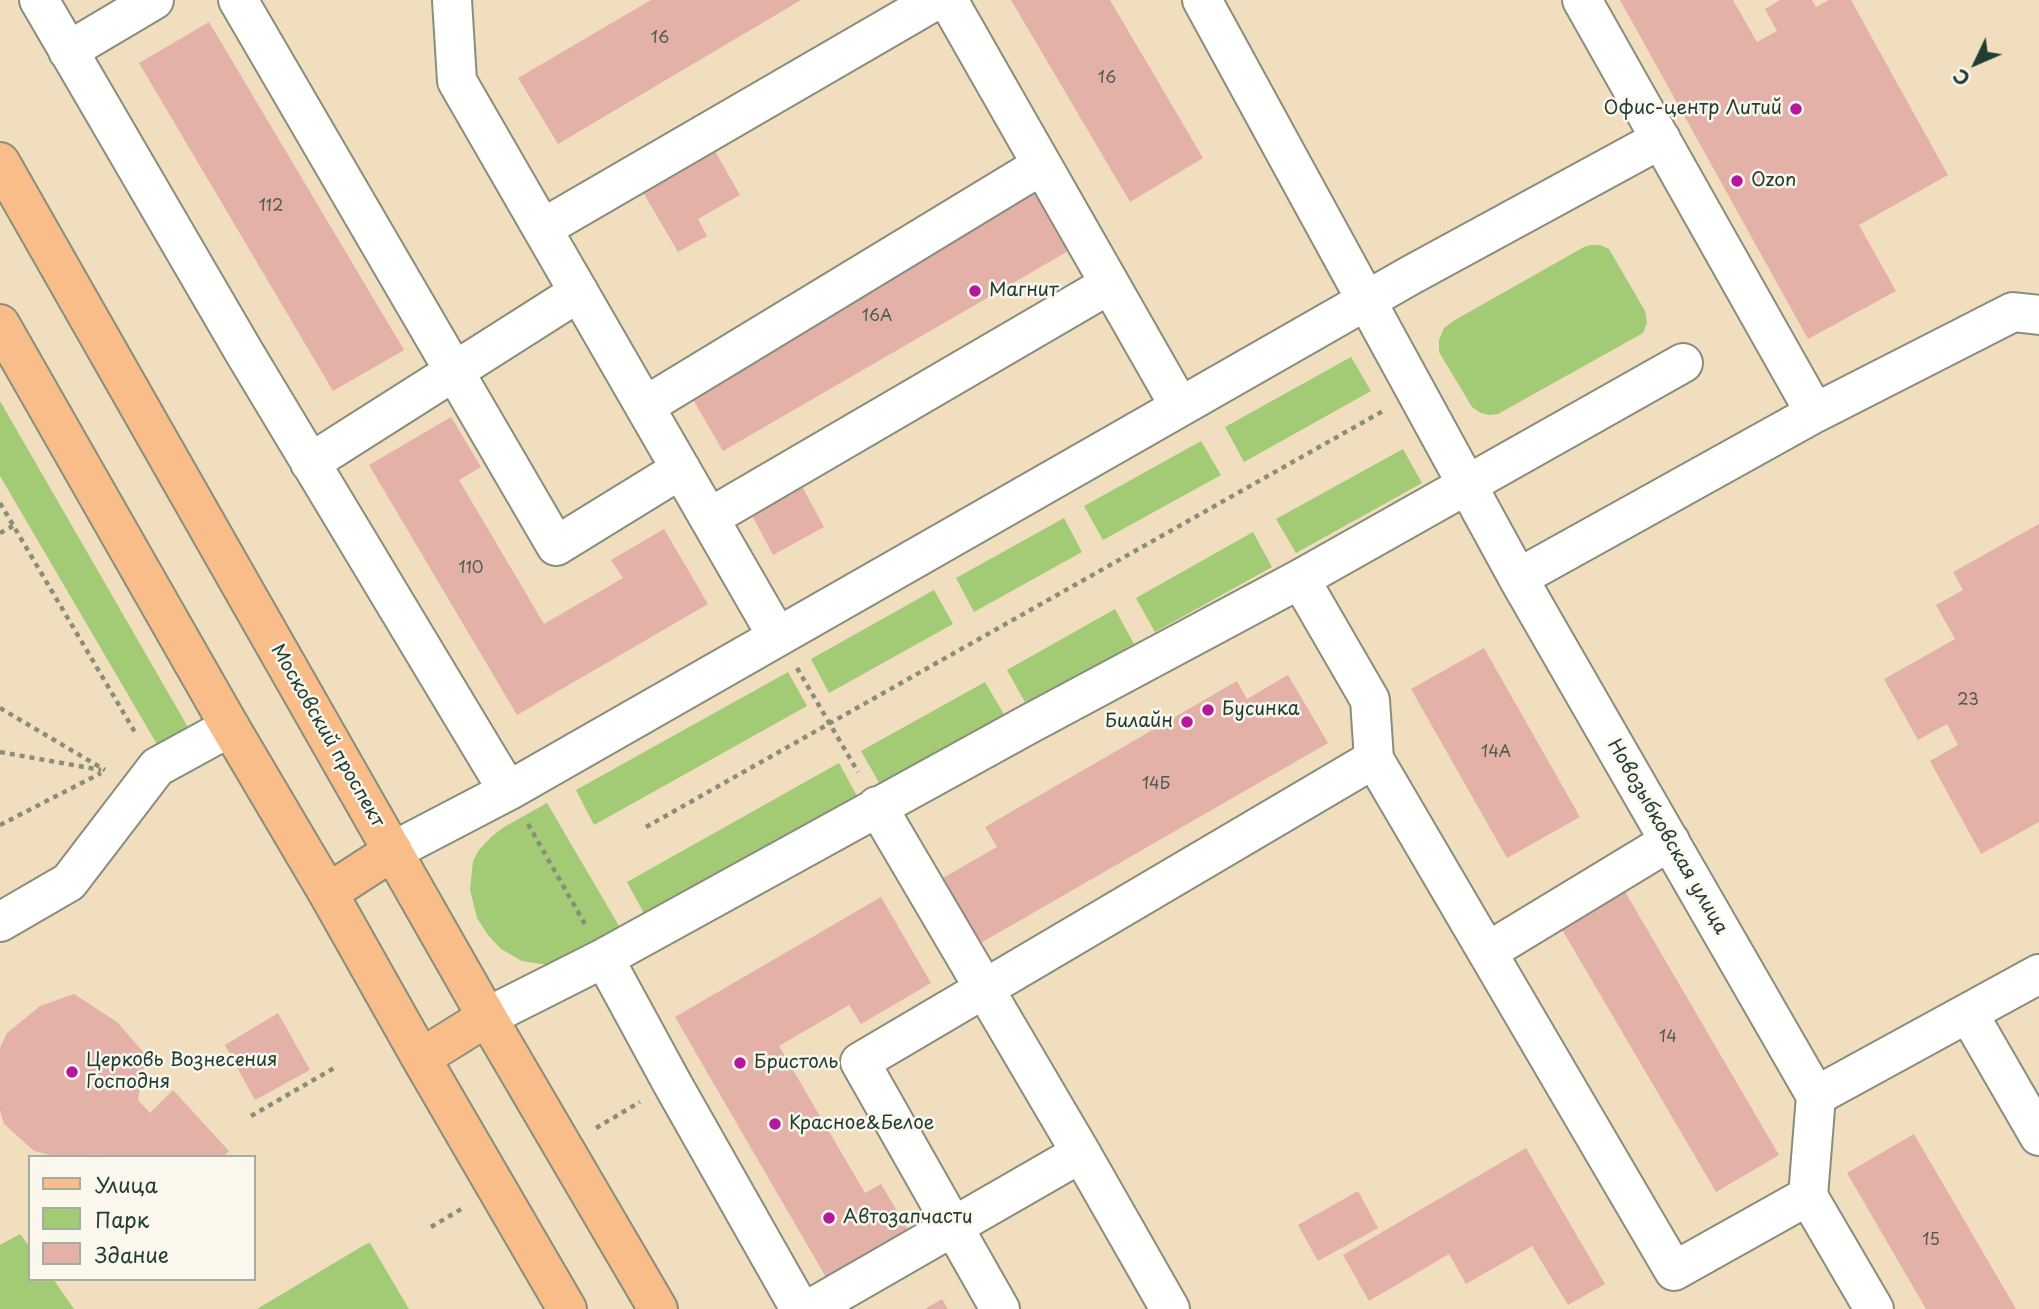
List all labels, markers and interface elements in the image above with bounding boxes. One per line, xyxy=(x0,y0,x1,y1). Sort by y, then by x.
north arrow xyxy=(1941,28,2011,98)
house number: 16 xyxy=(651,29,669,49)
text: С xyxy=(1946,63,1976,92)
house number: 16 xyxy=(1098,69,1116,89)
place label: Офис-центр Литий xyxy=(1604,98,1782,120)
marker: Офис-центр Литий xyxy=(1788,101,1804,117)
place label: Ozon xyxy=(1751,170,1796,192)
marker: Ozon xyxy=(1729,173,1745,189)
house number: 112 xyxy=(259,197,283,217)
place label: Магнит xyxy=(989,280,1059,302)
marker: Магнит xyxy=(967,283,983,299)
house number: 16А xyxy=(862,307,892,327)
house number: 110 xyxy=(458,559,484,579)
street label: Московский проспект xyxy=(265,641,389,831)
house number: 23 xyxy=(1957,691,1979,711)
place label: Бусинка xyxy=(1222,699,1300,721)
marker: Бусинка xyxy=(1200,702,1216,718)
place label: Билайн xyxy=(1105,711,1173,733)
marker: Билайн xyxy=(1179,714,1195,730)
street label: Новозыбковская улица xyxy=(1602,735,1732,939)
house number: 14А xyxy=(1481,743,1511,763)
house number: 14Б xyxy=(1142,775,1170,795)
house number: 14 xyxy=(1659,1028,1677,1048)
place label: Церковь Вознесения Господня xyxy=(86,1050,277,1094)
place label: Бристоль xyxy=(754,1052,838,1074)
marker: Бристоль xyxy=(732,1055,748,1071)
marker: Церковь Вознесения Господня xyxy=(64,1064,80,1080)
place label: Красное&Белое xyxy=(789,1113,934,1135)
marker: Красное&Белое xyxy=(767,1116,783,1132)
legend xyxy=(28,1155,256,1281)
text: Улица xyxy=(95,1168,158,1200)
text: Парк xyxy=(95,1203,149,1235)
place label: Автозапчасти xyxy=(843,1207,973,1229)
marker: Автозапчасти xyxy=(821,1210,837,1226)
house number: 15 xyxy=(1922,1231,1940,1251)
text: Здание xyxy=(95,1238,169,1270)

